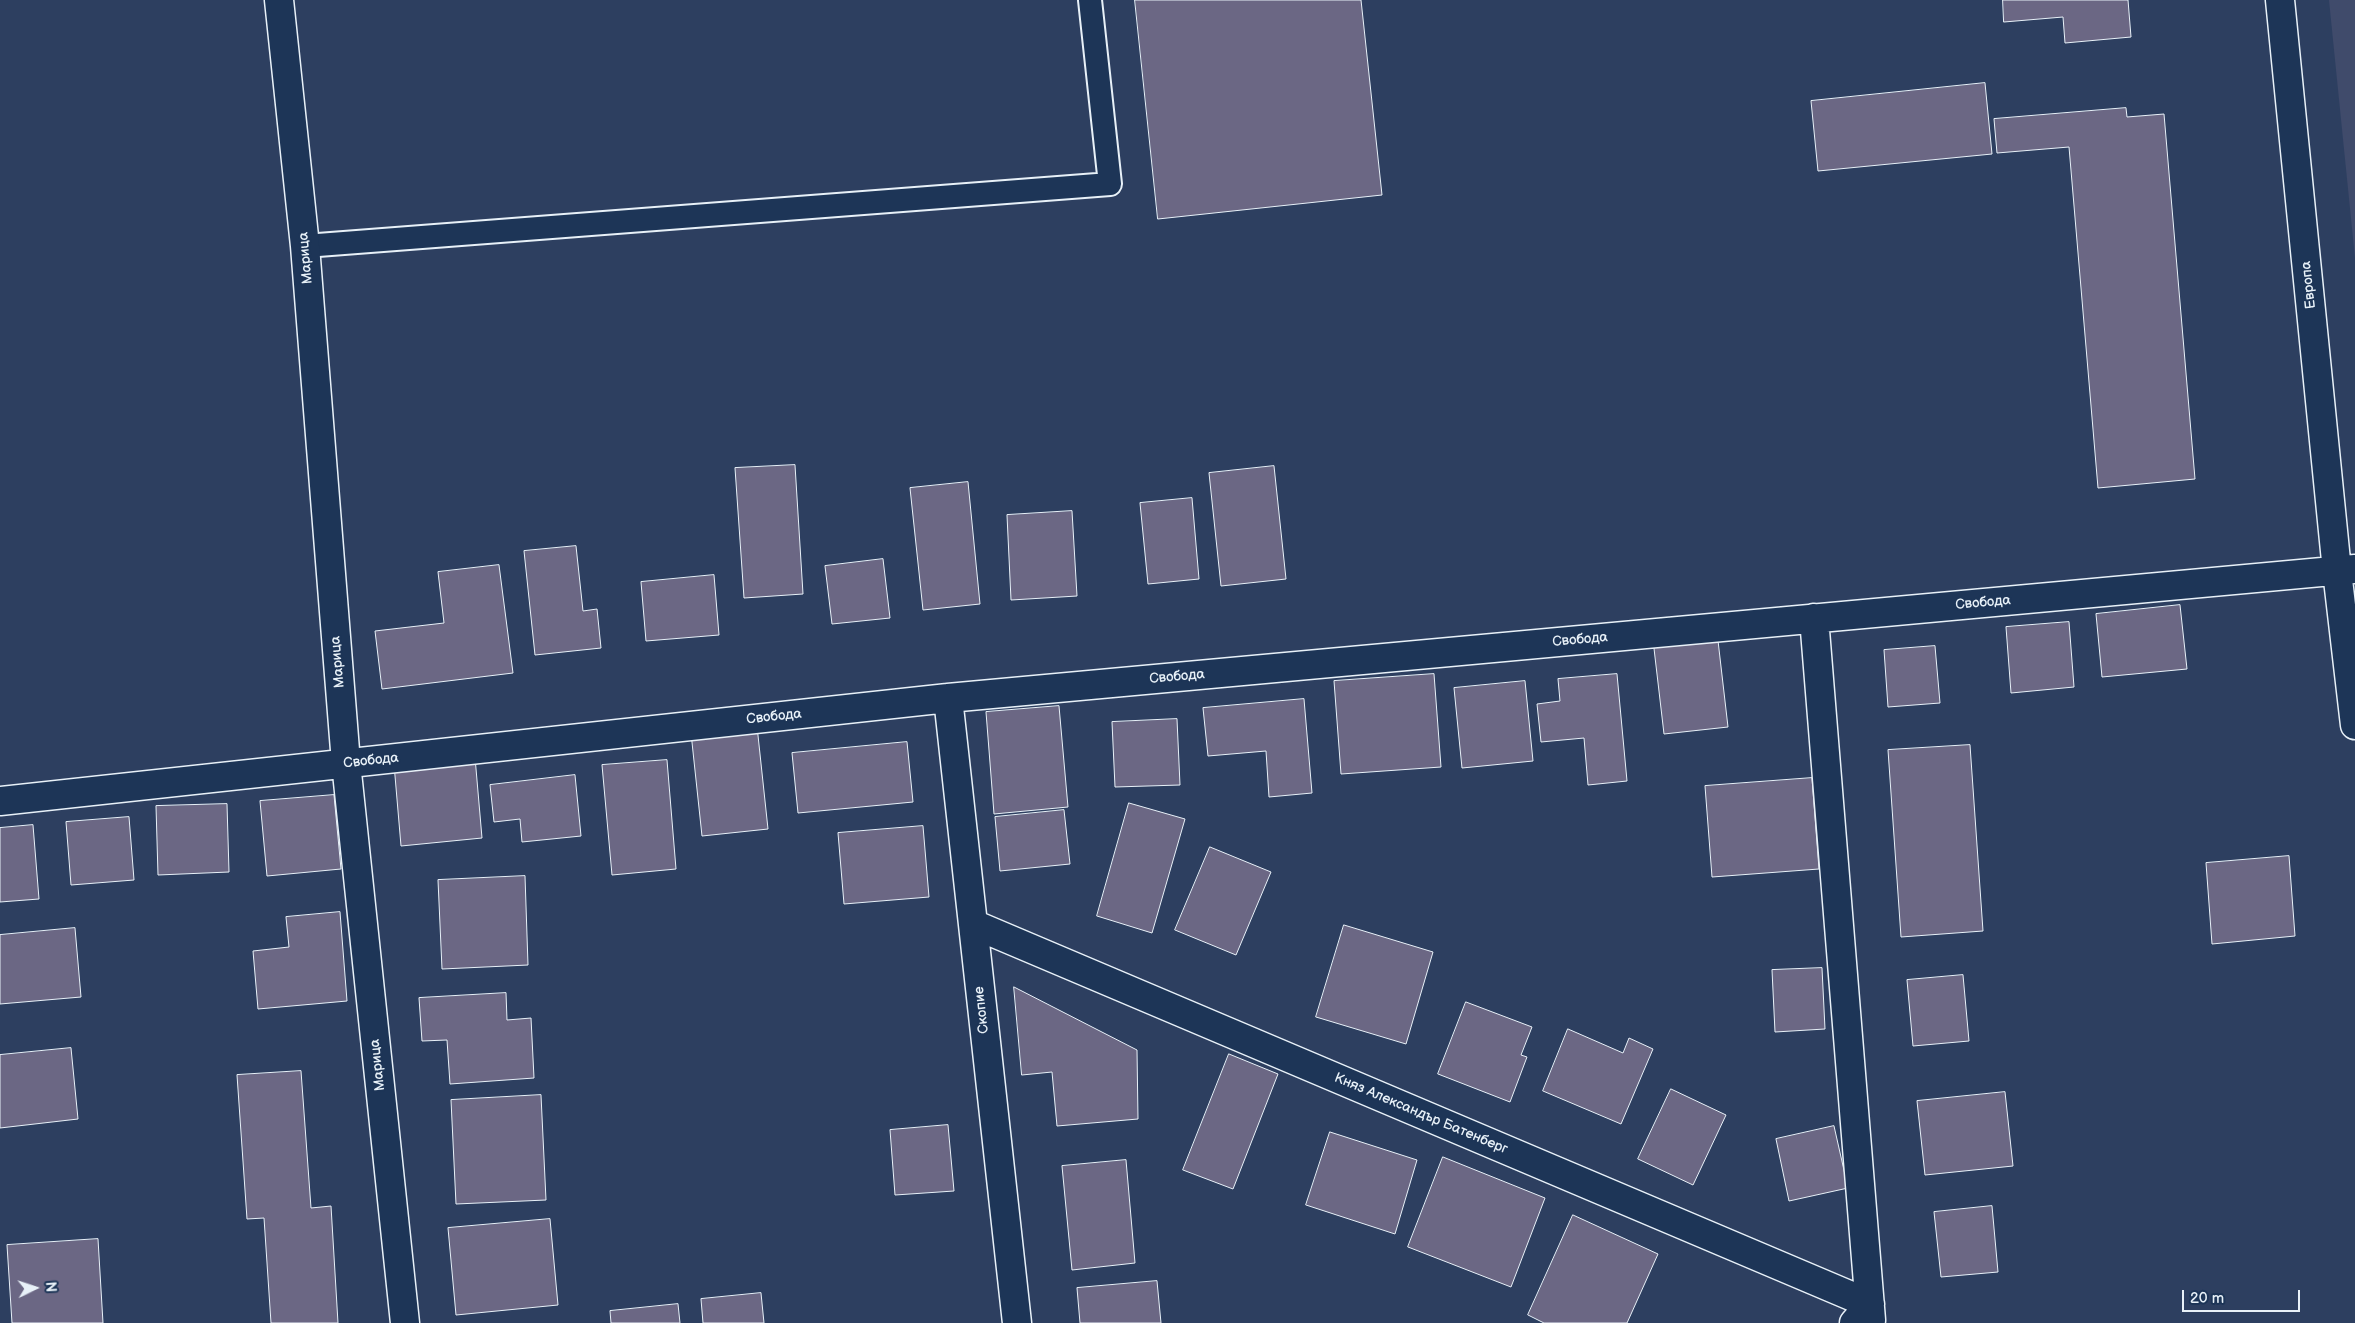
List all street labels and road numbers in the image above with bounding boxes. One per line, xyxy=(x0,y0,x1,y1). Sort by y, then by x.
street label: Марица xyxy=(295,231,317,285)
street label: Европа xyxy=(2298,260,2320,310)
street label: Свобода xyxy=(1955,592,2011,614)
street label: Свобода xyxy=(1552,629,1608,651)
street label: Марица xyxy=(327,635,349,689)
street label: Свобода xyxy=(1149,666,1205,688)
street label: Свобода xyxy=(746,706,802,728)
street label: Свобода xyxy=(343,750,399,772)
street label: Скопие xyxy=(971,985,993,1035)
street label: Марица xyxy=(367,1038,389,1092)
street label: Княз Александър Батенберг xyxy=(1332,1070,1510,1158)

